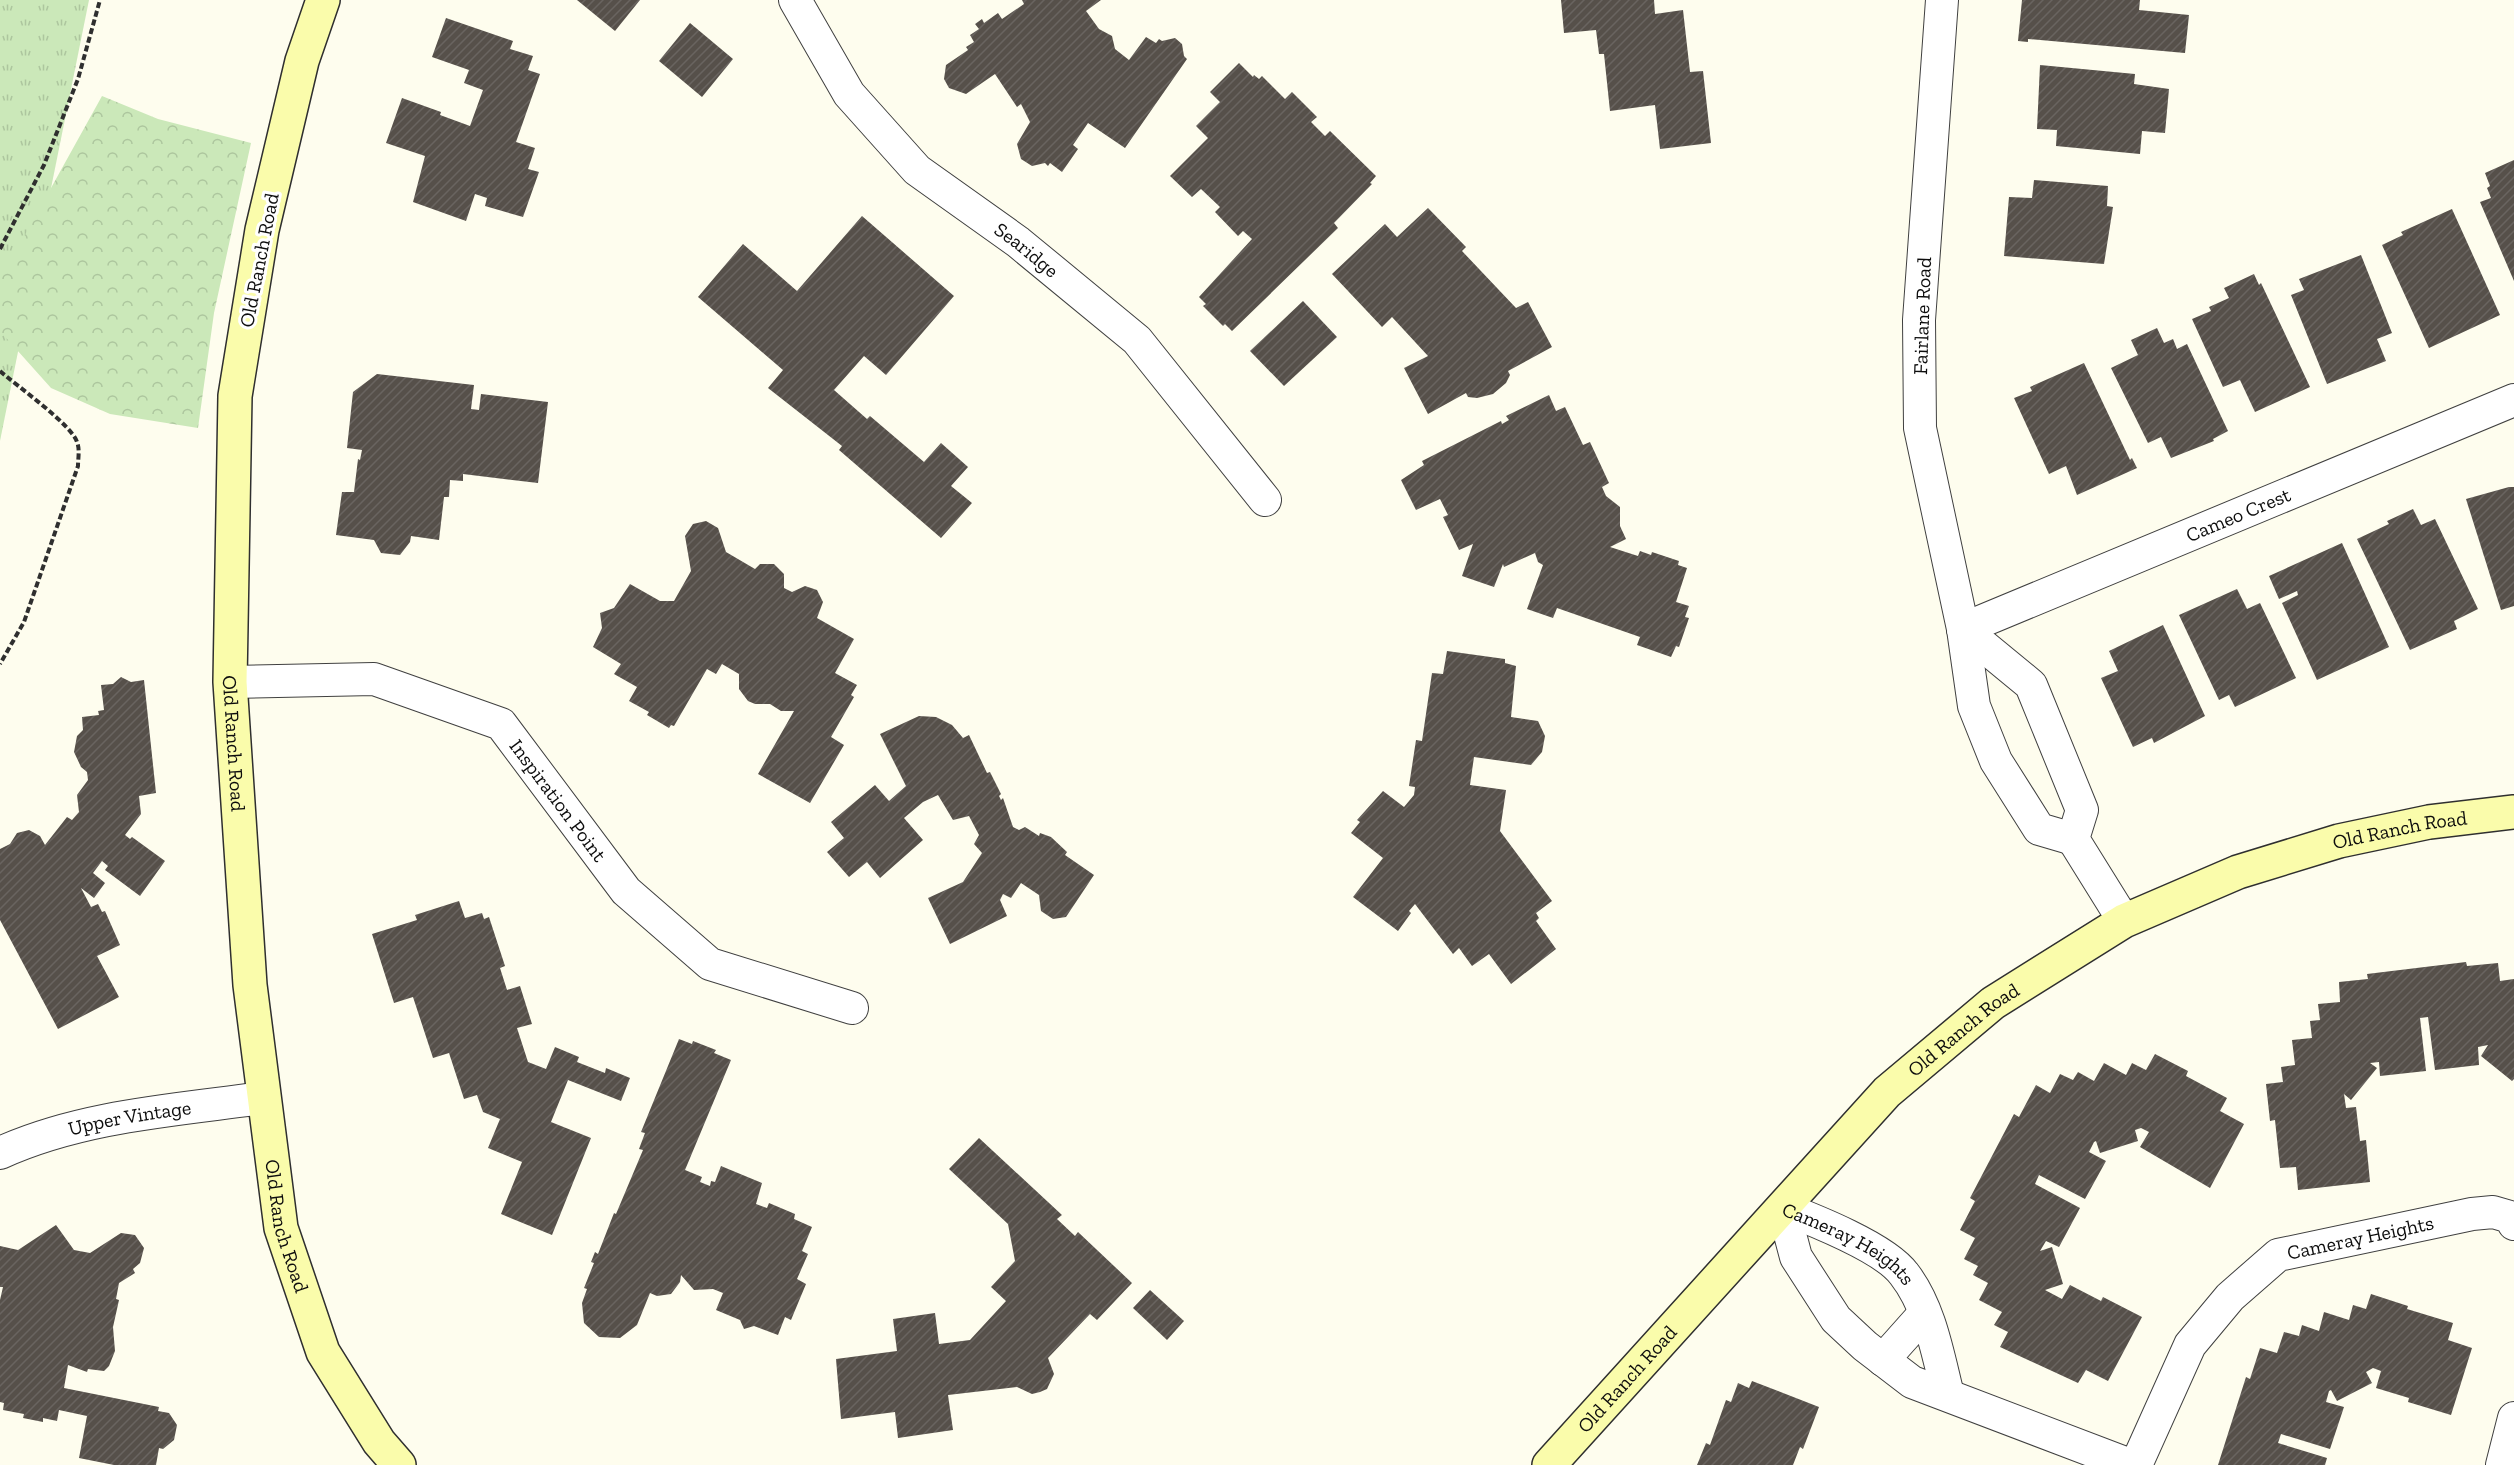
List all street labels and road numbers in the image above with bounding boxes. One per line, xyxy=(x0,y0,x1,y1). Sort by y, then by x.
street label: Old Ranch Road xyxy=(234,191,284,329)
street label: Searidge xyxy=(990,217,1064,283)
street label: Fairlane Road xyxy=(1908,257,1936,375)
street label: Cameo Crest xyxy=(2182,482,2295,547)
street label: Old Ranch Road xyxy=(218,675,251,812)
street label: Inspiration Point xyxy=(505,734,612,867)
street label: Old Ranch Road xyxy=(2330,806,2468,854)
street label: Old Ranch Road xyxy=(1903,978,2024,1082)
street label: Upper Vintage xyxy=(66,1095,193,1141)
street label: Old Ranch Road xyxy=(260,1158,314,1296)
street label: Cameray Heights xyxy=(1779,1197,1920,1289)
street label: Cameray Heights xyxy=(2285,1210,2436,1265)
street label: Old Ranch Road xyxy=(1572,1320,1682,1438)

